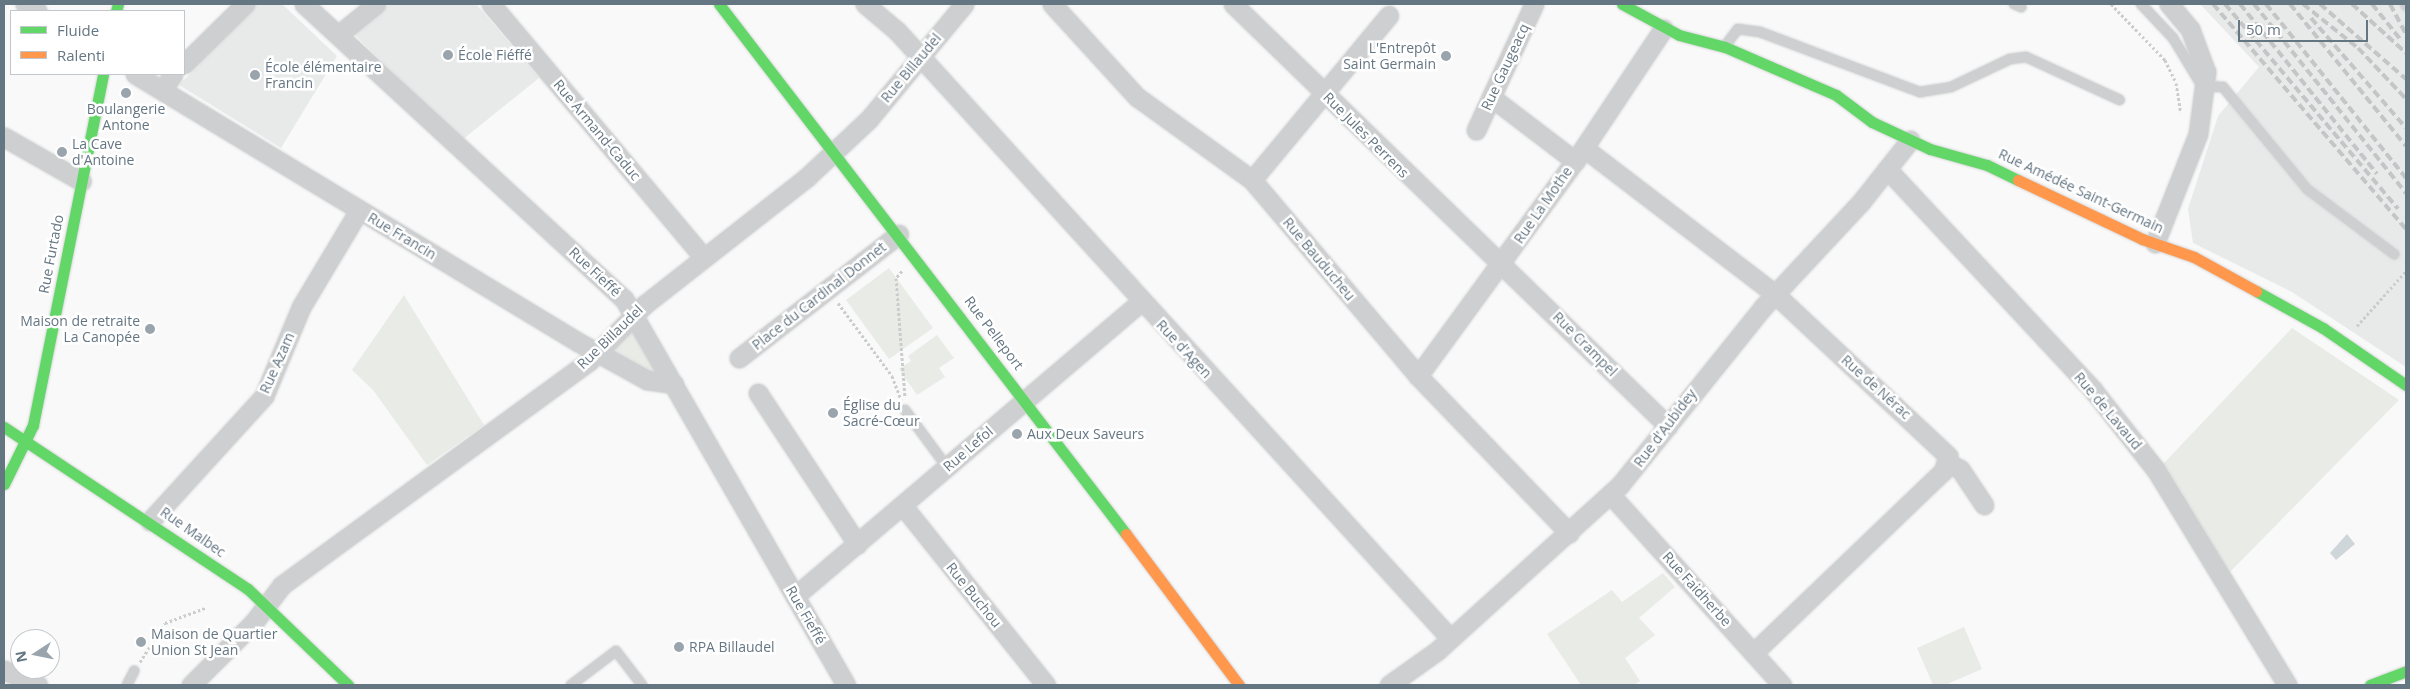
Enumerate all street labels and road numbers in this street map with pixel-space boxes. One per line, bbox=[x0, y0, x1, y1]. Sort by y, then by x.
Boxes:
street label: Rue Gaugeacq bbox=[1478, 21, 1532, 113]
street label: Rue Billaudel bbox=[877, 30, 945, 106]
street label: Rue Armand-Caduc bbox=[550, 76, 644, 184]
street label: Rue Jules Perrens bbox=[1320, 89, 1412, 181]
street label: Rue Amédée Saint-Germain bbox=[1996, 145, 2166, 237]
street label: Rue La Mothe bbox=[1510, 163, 1576, 247]
street label: Rue Francin bbox=[365, 209, 439, 263]
street label: Rue Furtado bbox=[35, 213, 67, 295]
street label: Rue Bauducheu bbox=[1279, 214, 1359, 304]
street label: Place du Cardinal Donnet bbox=[749, 239, 889, 353]
street label: Rue Fieffé bbox=[566, 244, 624, 300]
street label: Rue Pelleport bbox=[961, 293, 1027, 373]
street label: Rue Billaudel bbox=[574, 302, 646, 372]
street label: Rue Crampel bbox=[1549, 308, 1621, 380]
street label: Rue d'Agen bbox=[1153, 316, 1215, 382]
street label: Rue Azam bbox=[256, 330, 298, 396]
street label: Rue de Nérac bbox=[1838, 352, 1914, 422]
street label: Rue de Lavaud bbox=[2071, 369, 2145, 453]
street label: Rue d'Aubidey bbox=[1630, 386, 1700, 470]
street label: Rue Lefol bbox=[940, 423, 996, 475]
street label: Rue Malbec bbox=[157, 503, 229, 561]
street label: Rue Faidherbe bbox=[1659, 548, 1735, 630]
street label: Rue Buchou bbox=[943, 559, 1005, 631]
street label: Rue Fieffé bbox=[783, 583, 829, 647]

